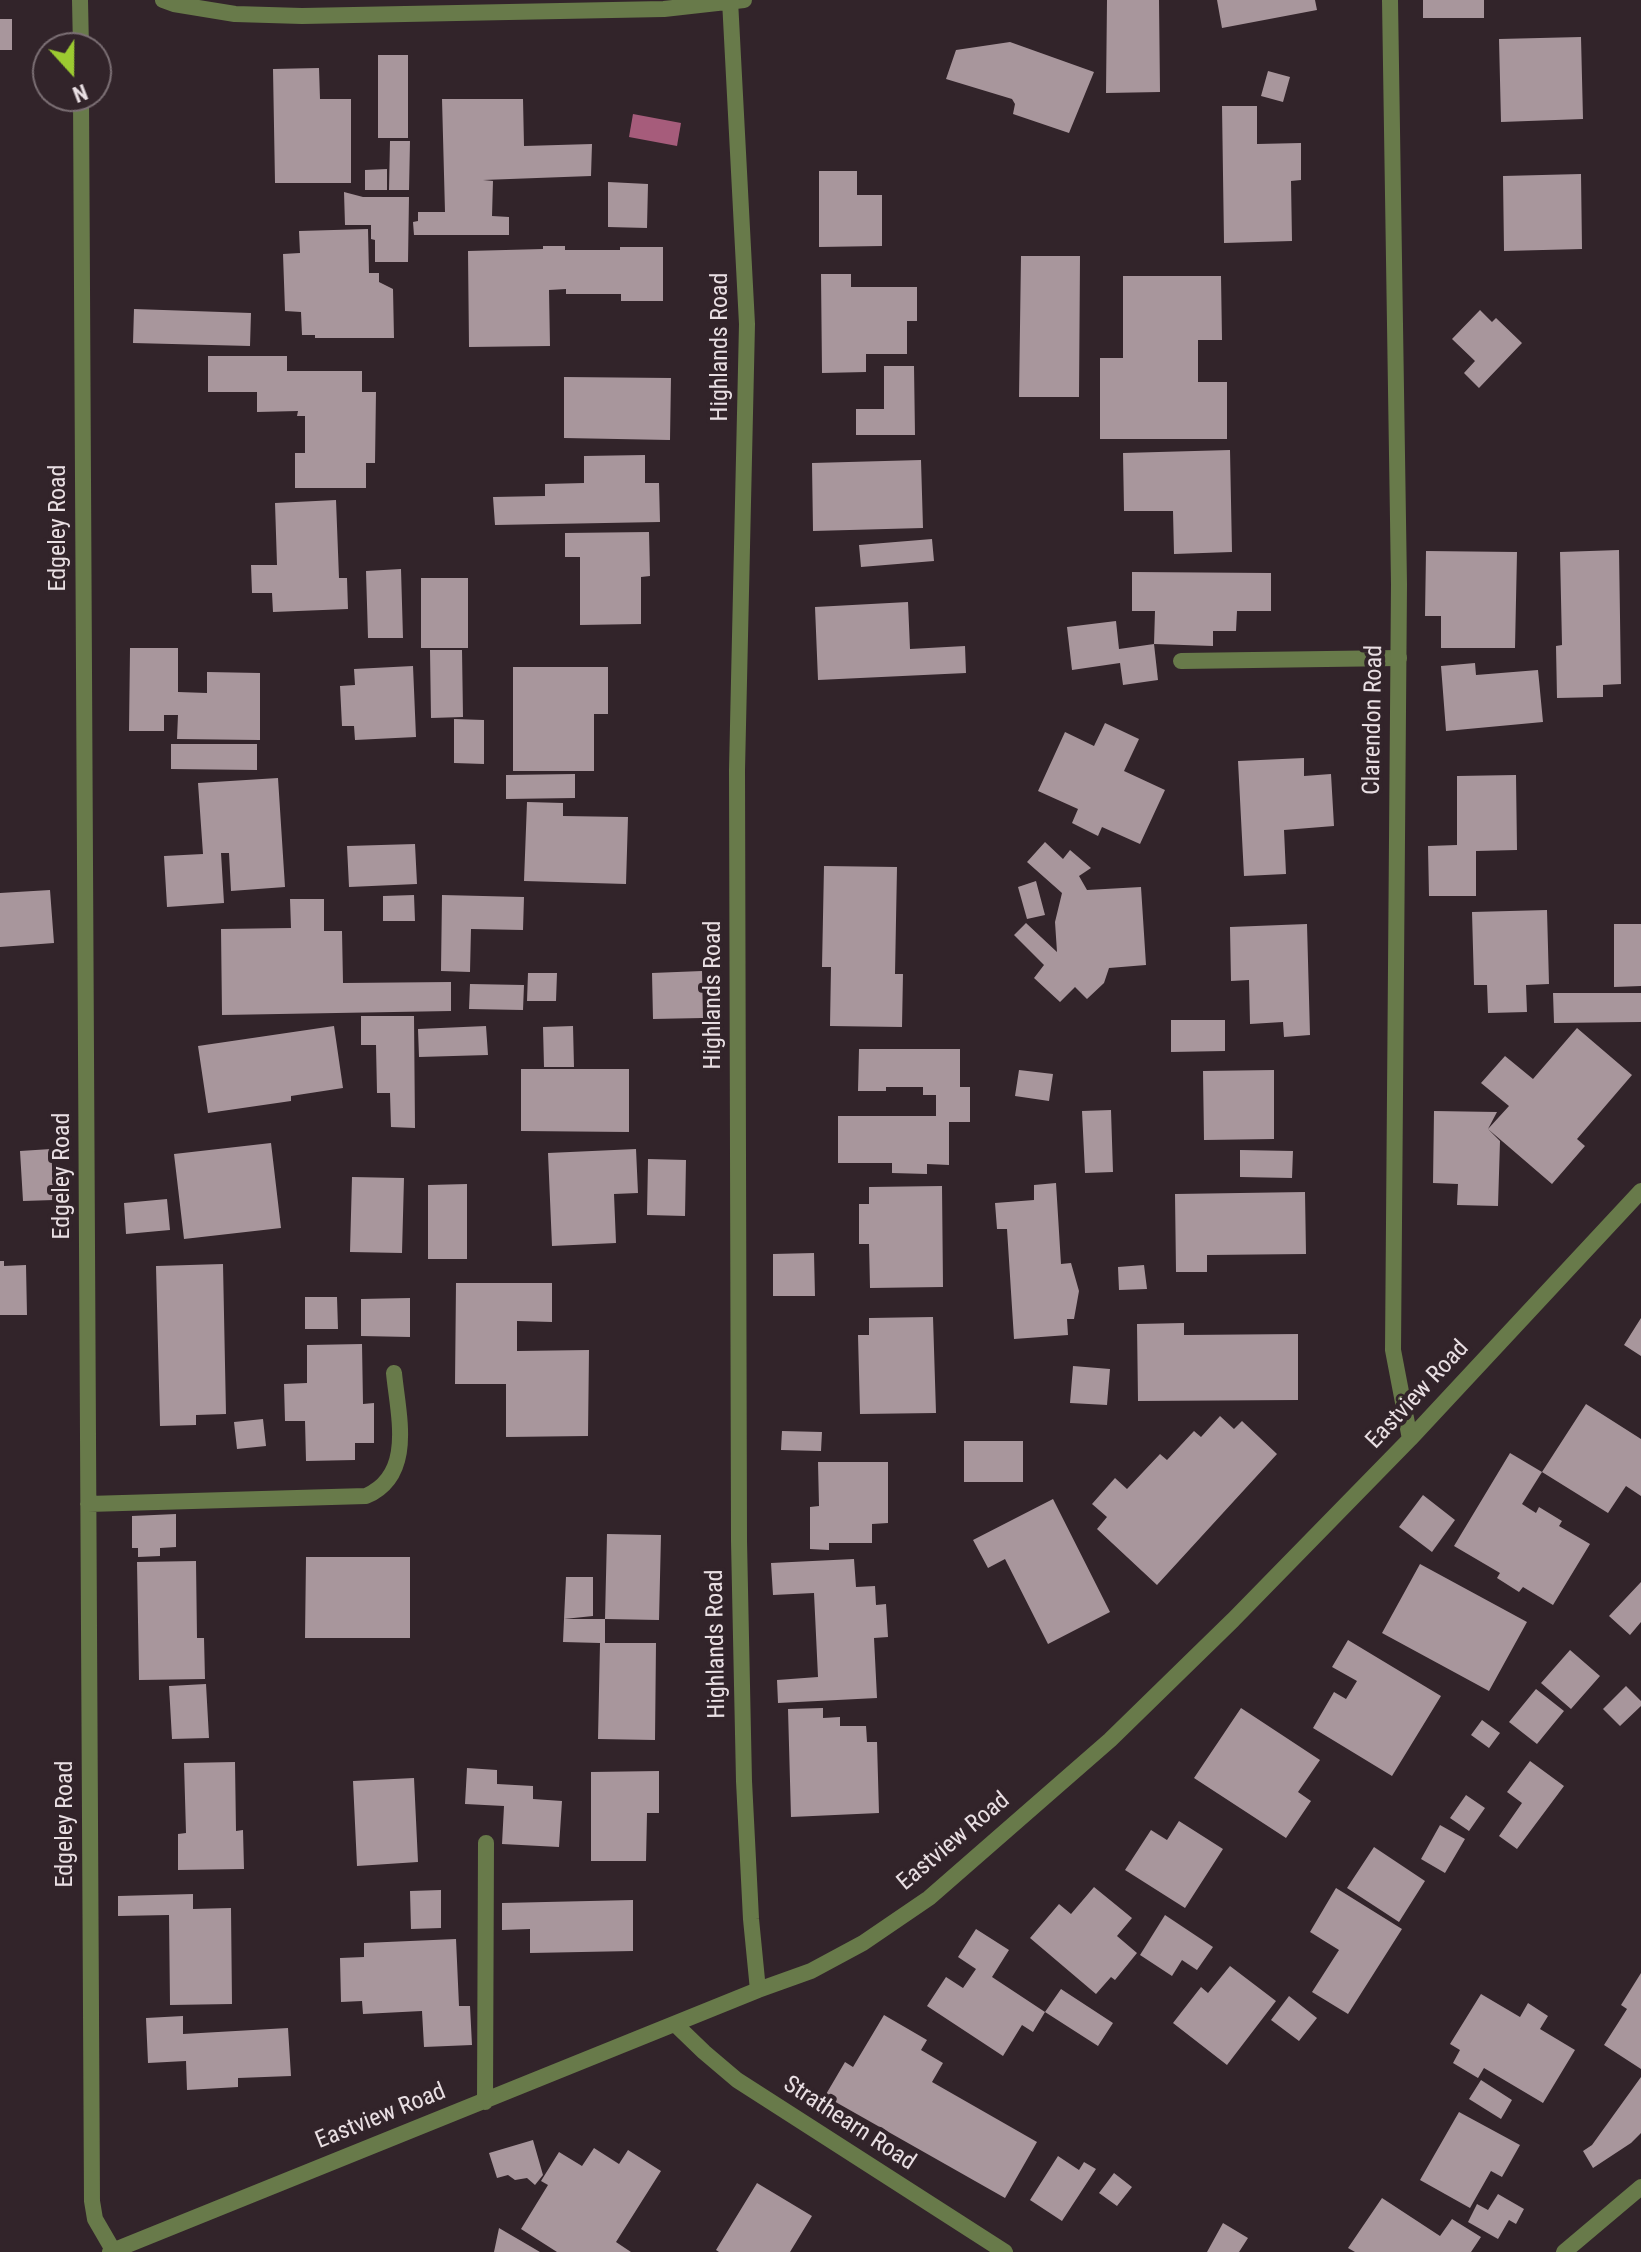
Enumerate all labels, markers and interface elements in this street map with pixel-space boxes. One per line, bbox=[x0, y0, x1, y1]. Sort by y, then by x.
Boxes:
north arrow bbox=[32, 32, 112, 112]
text: N bbox=[69, 79, 91, 107]
street label: Highlands Road bbox=[707, 273, 735, 421]
street label: Edgeley Road bbox=[45, 465, 73, 591]
street label: Clarendon Road bbox=[1358, 645, 1390, 795]
street label: Highlands Road bbox=[700, 921, 728, 1069]
street label: Edgeley Road bbox=[49, 1113, 77, 1239]
street label: Eastview Road bbox=[1360, 1335, 1476, 1455]
street label: Highlands Road bbox=[701, 1569, 733, 1719]
street label: Edgeley Road bbox=[52, 1761, 80, 1887]
street label: Eastview Road bbox=[892, 1787, 1016, 1897]
street label: Strathearn Road bbox=[777, 2071, 921, 2177]
street label: Eastview Road bbox=[312, 2078, 450, 2156]

